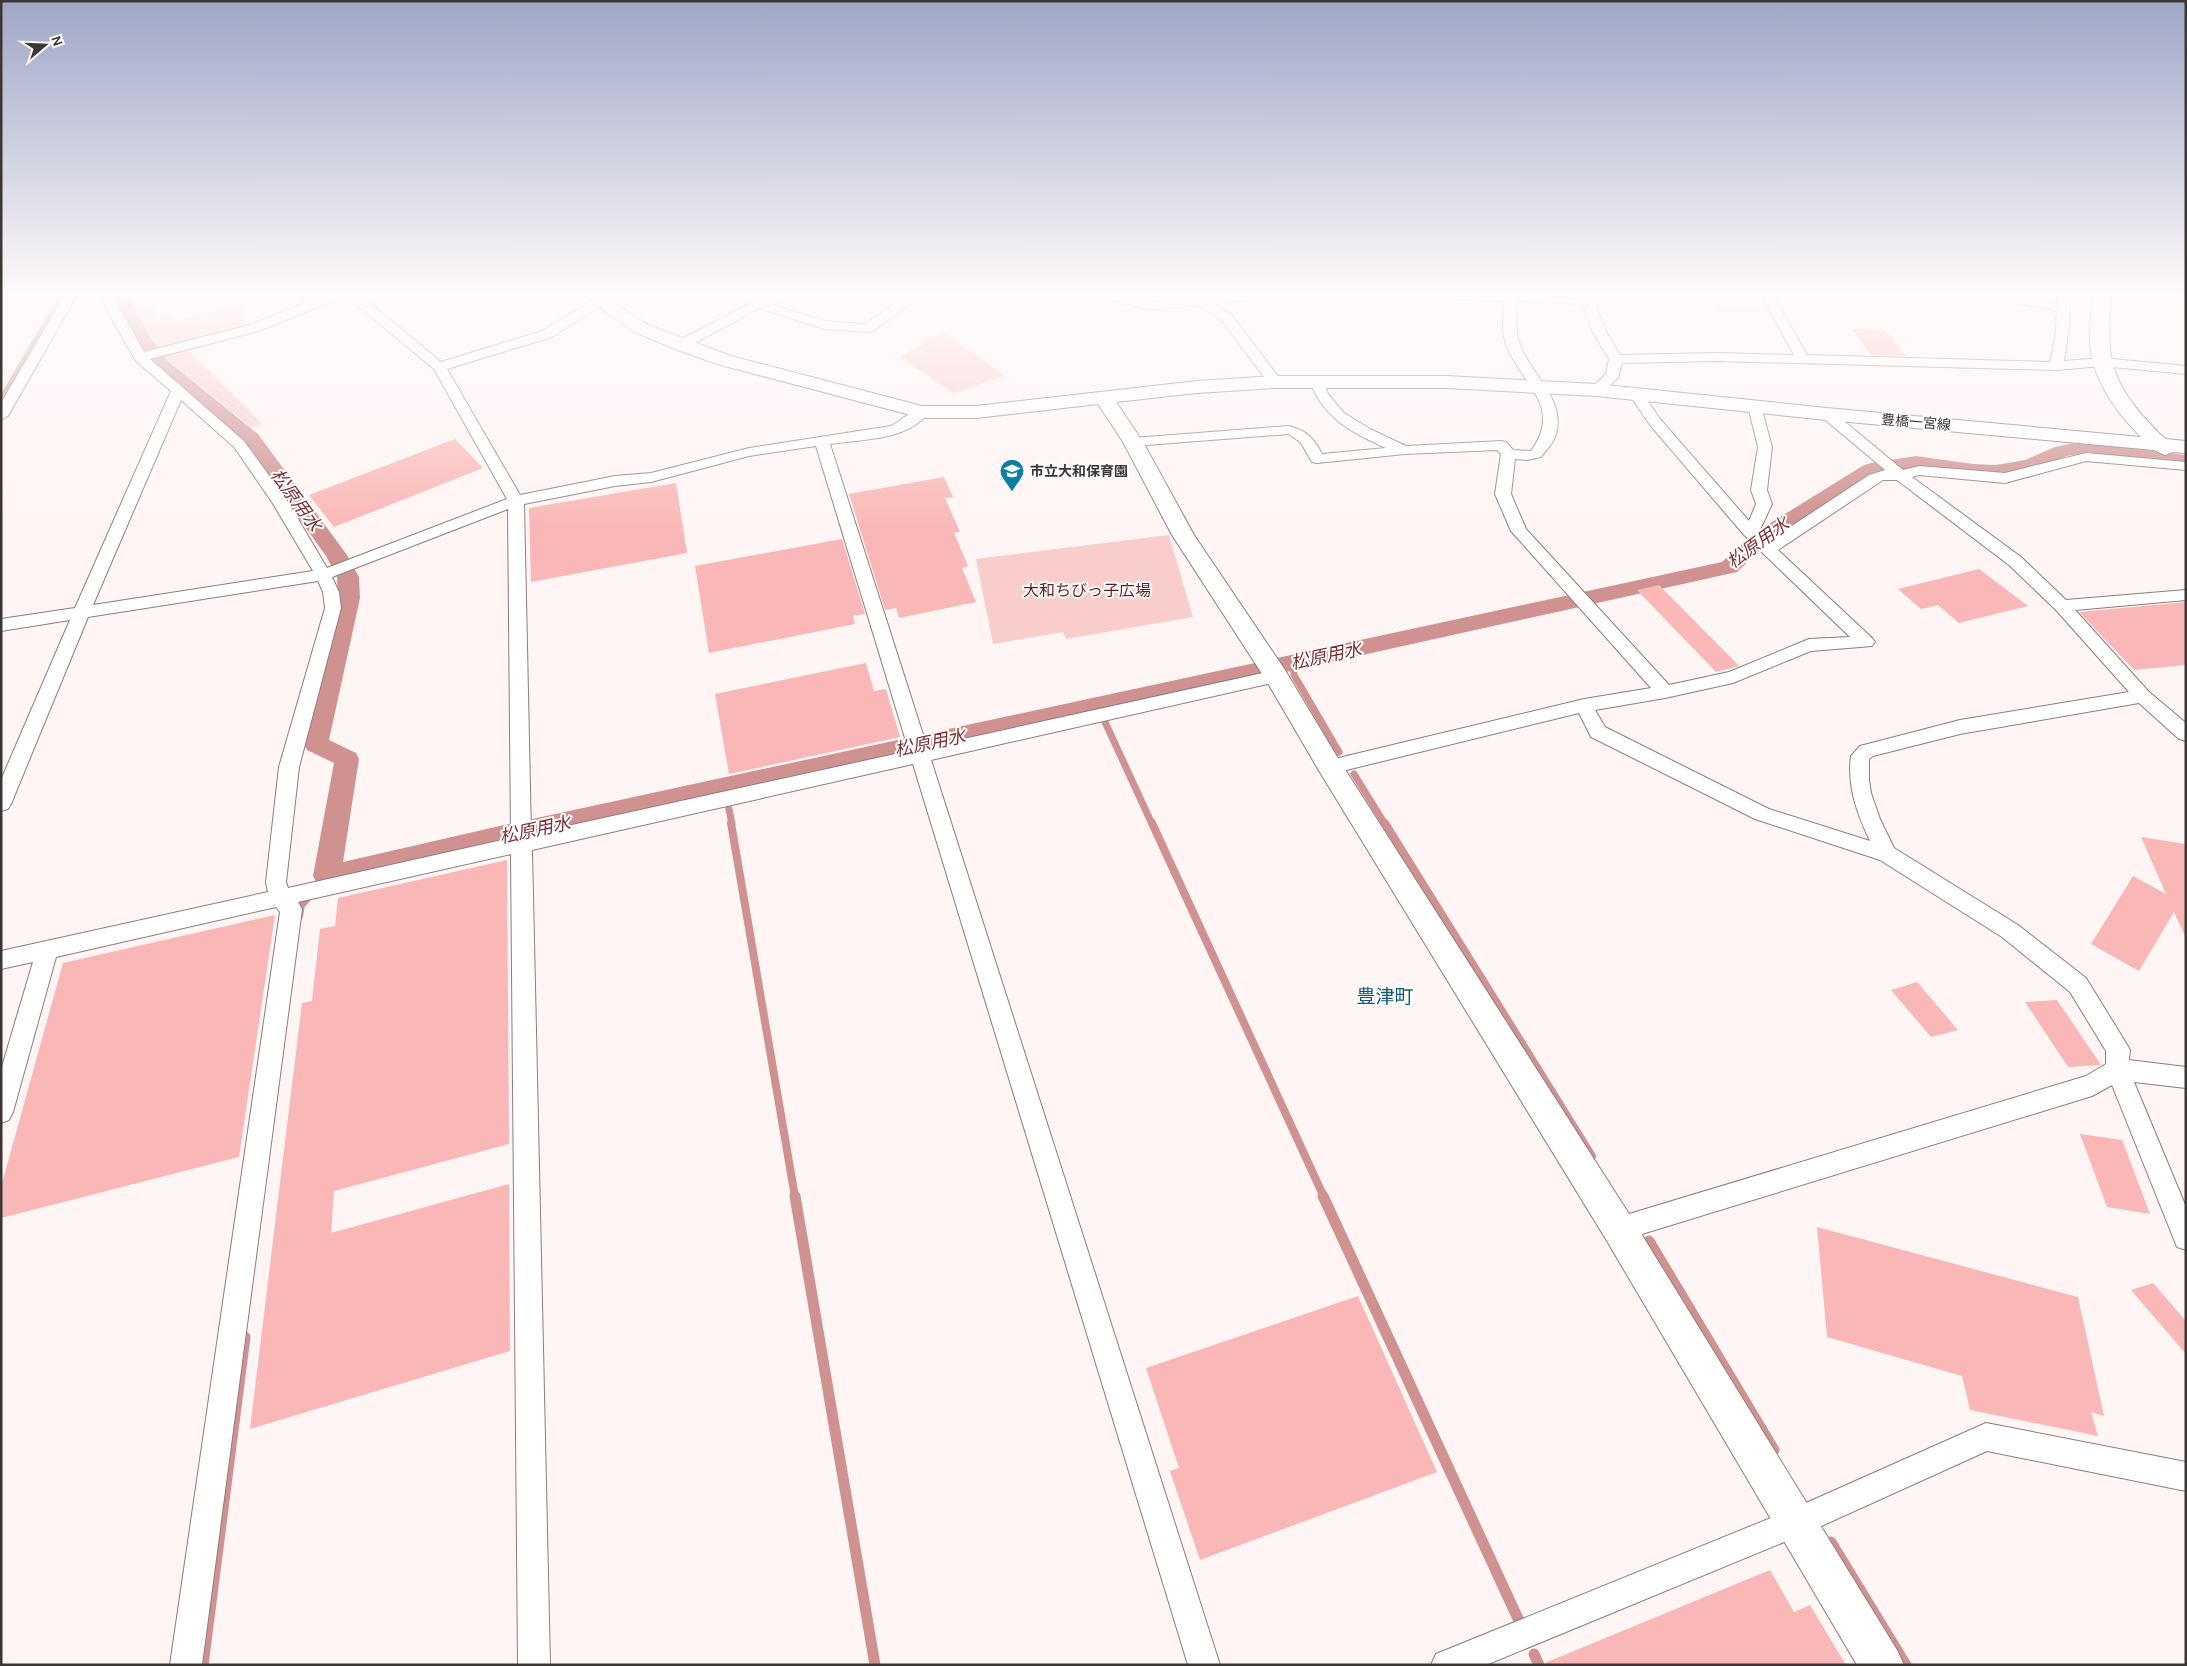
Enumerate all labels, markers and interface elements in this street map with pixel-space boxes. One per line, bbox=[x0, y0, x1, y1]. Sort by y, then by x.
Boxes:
north arrow bbox=[20, 20, 70, 70]
text: N bbox=[47, 33, 66, 48]
street label: 豊橋一宮線 bbox=[1880, 411, 1952, 434]
school or university icon: 市立大和保育園 bbox=[999, 458, 1025, 492]
place label: 市立大和保育園 bbox=[1030, 463, 1128, 480]
water label: 松原用水 bbox=[266, 464, 327, 537]
water label: 松原用水 bbox=[1722, 512, 1795, 573]
park label: 大和ちびっ子広場 bbox=[1023, 581, 1151, 600]
water label: 松原用水 bbox=[1288, 637, 1365, 674]
water label: 松原用水 bbox=[892, 724, 969, 761]
water label: 松原用水 bbox=[497, 811, 574, 848]
district label: 豊津町 bbox=[1356, 986, 1414, 1008]

